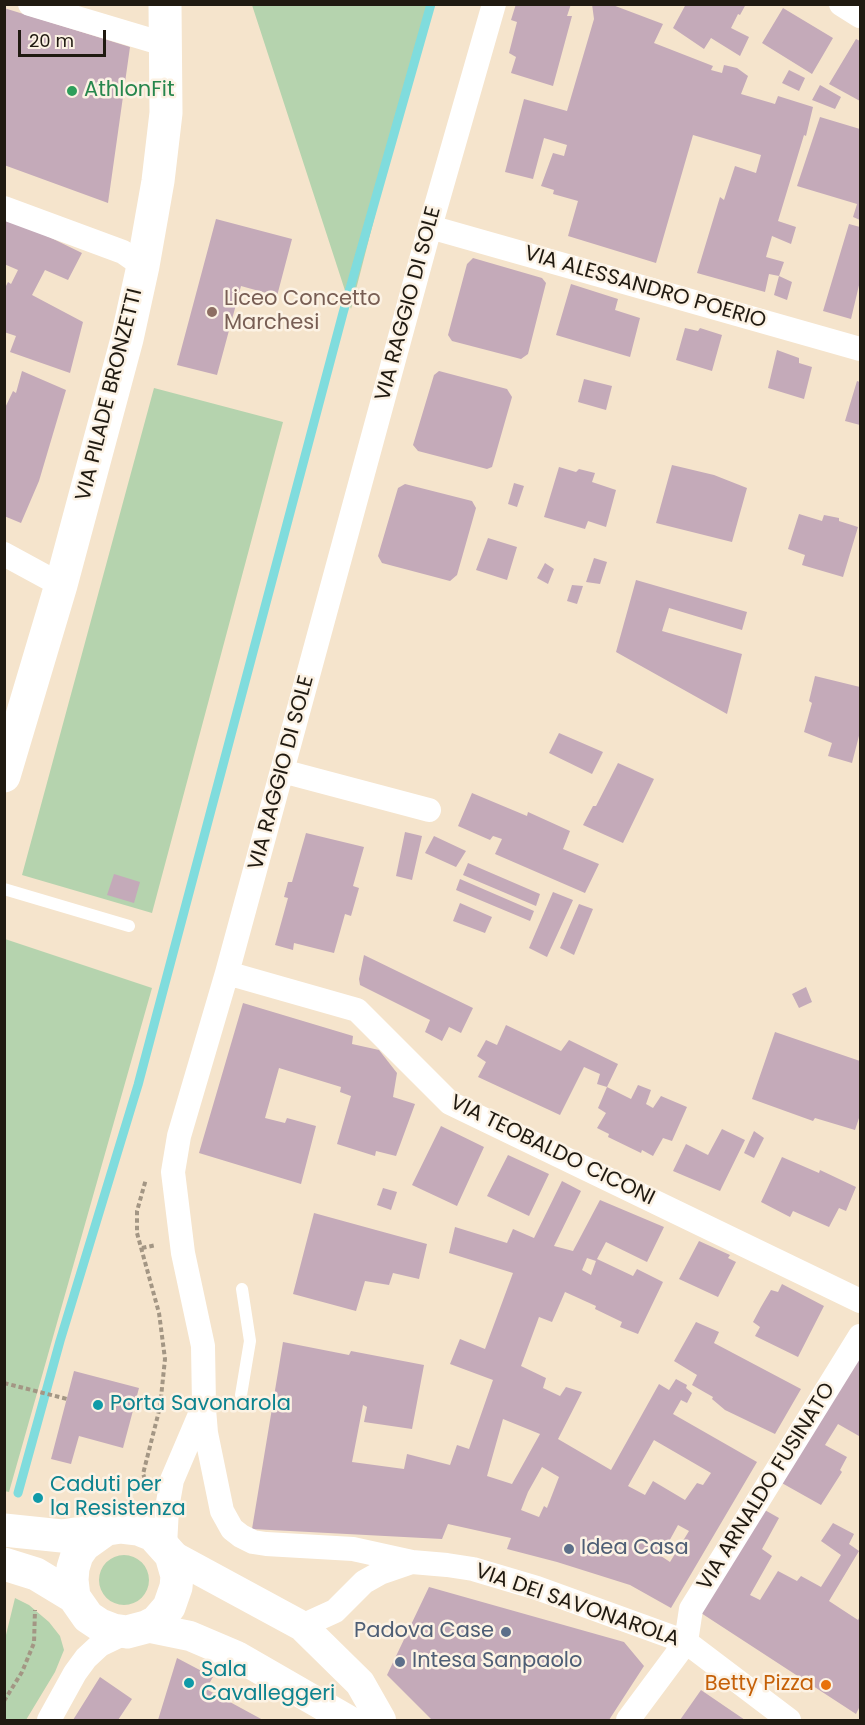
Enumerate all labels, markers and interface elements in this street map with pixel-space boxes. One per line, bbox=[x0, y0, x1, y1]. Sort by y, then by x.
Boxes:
scale bar bbox=[21, 18, 110, 56]
text: 20 m bbox=[29, 28, 74, 53]
place label: AthlonFit bbox=[84, 78, 175, 104]
marker: AthlonFit bbox=[65, 84, 79, 98]
street label: VIA RAGGIO DI SOLE bbox=[371, 204, 447, 404]
street label: VIA ALESSANDRO POERIO bbox=[521, 241, 769, 335]
street label: VIA PILADE BRONZETTI bbox=[71, 286, 149, 504]
place label: Liceo Concetto Marchesi bbox=[224, 287, 381, 337]
marker: Liceo Concetto Marchesi bbox=[205, 305, 219, 319]
street label: VIA RAGGIO DI SOLE bbox=[244, 673, 320, 873]
street label: VIA TEOBALDO CICONI bbox=[445, 1090, 659, 1212]
street label: VIA ARNALDO FUSINATO bbox=[693, 1379, 841, 1595]
place label: Porta Savonarola bbox=[110, 1392, 291, 1418]
marker: Porta Savonarola bbox=[91, 1398, 105, 1412]
place label: Caduti per la Resistenza bbox=[50, 1473, 186, 1523]
marker: Caduti per la Resistenza bbox=[31, 1491, 45, 1505]
place label: Idea Casa bbox=[581, 1536, 689, 1562]
marker: Idea Casa bbox=[562, 1542, 576, 1556]
street label: VIA DEI SAVONAROLA bbox=[472, 1559, 682, 1653]
place label: Padova Case bbox=[354, 1619, 494, 1645]
marker: Padova Case bbox=[499, 1625, 513, 1639]
place label: Intesa Sanpaolo bbox=[412, 1649, 582, 1675]
marker: Intesa Sanpaolo bbox=[393, 1655, 407, 1669]
place label: Sala Cavalleggeri bbox=[201, 1658, 335, 1708]
place label: Betty Pizza bbox=[705, 1672, 814, 1698]
marker: Sala Cavalleggeri bbox=[182, 1676, 196, 1690]
marker: Betty Pizza bbox=[819, 1678, 833, 1692]

